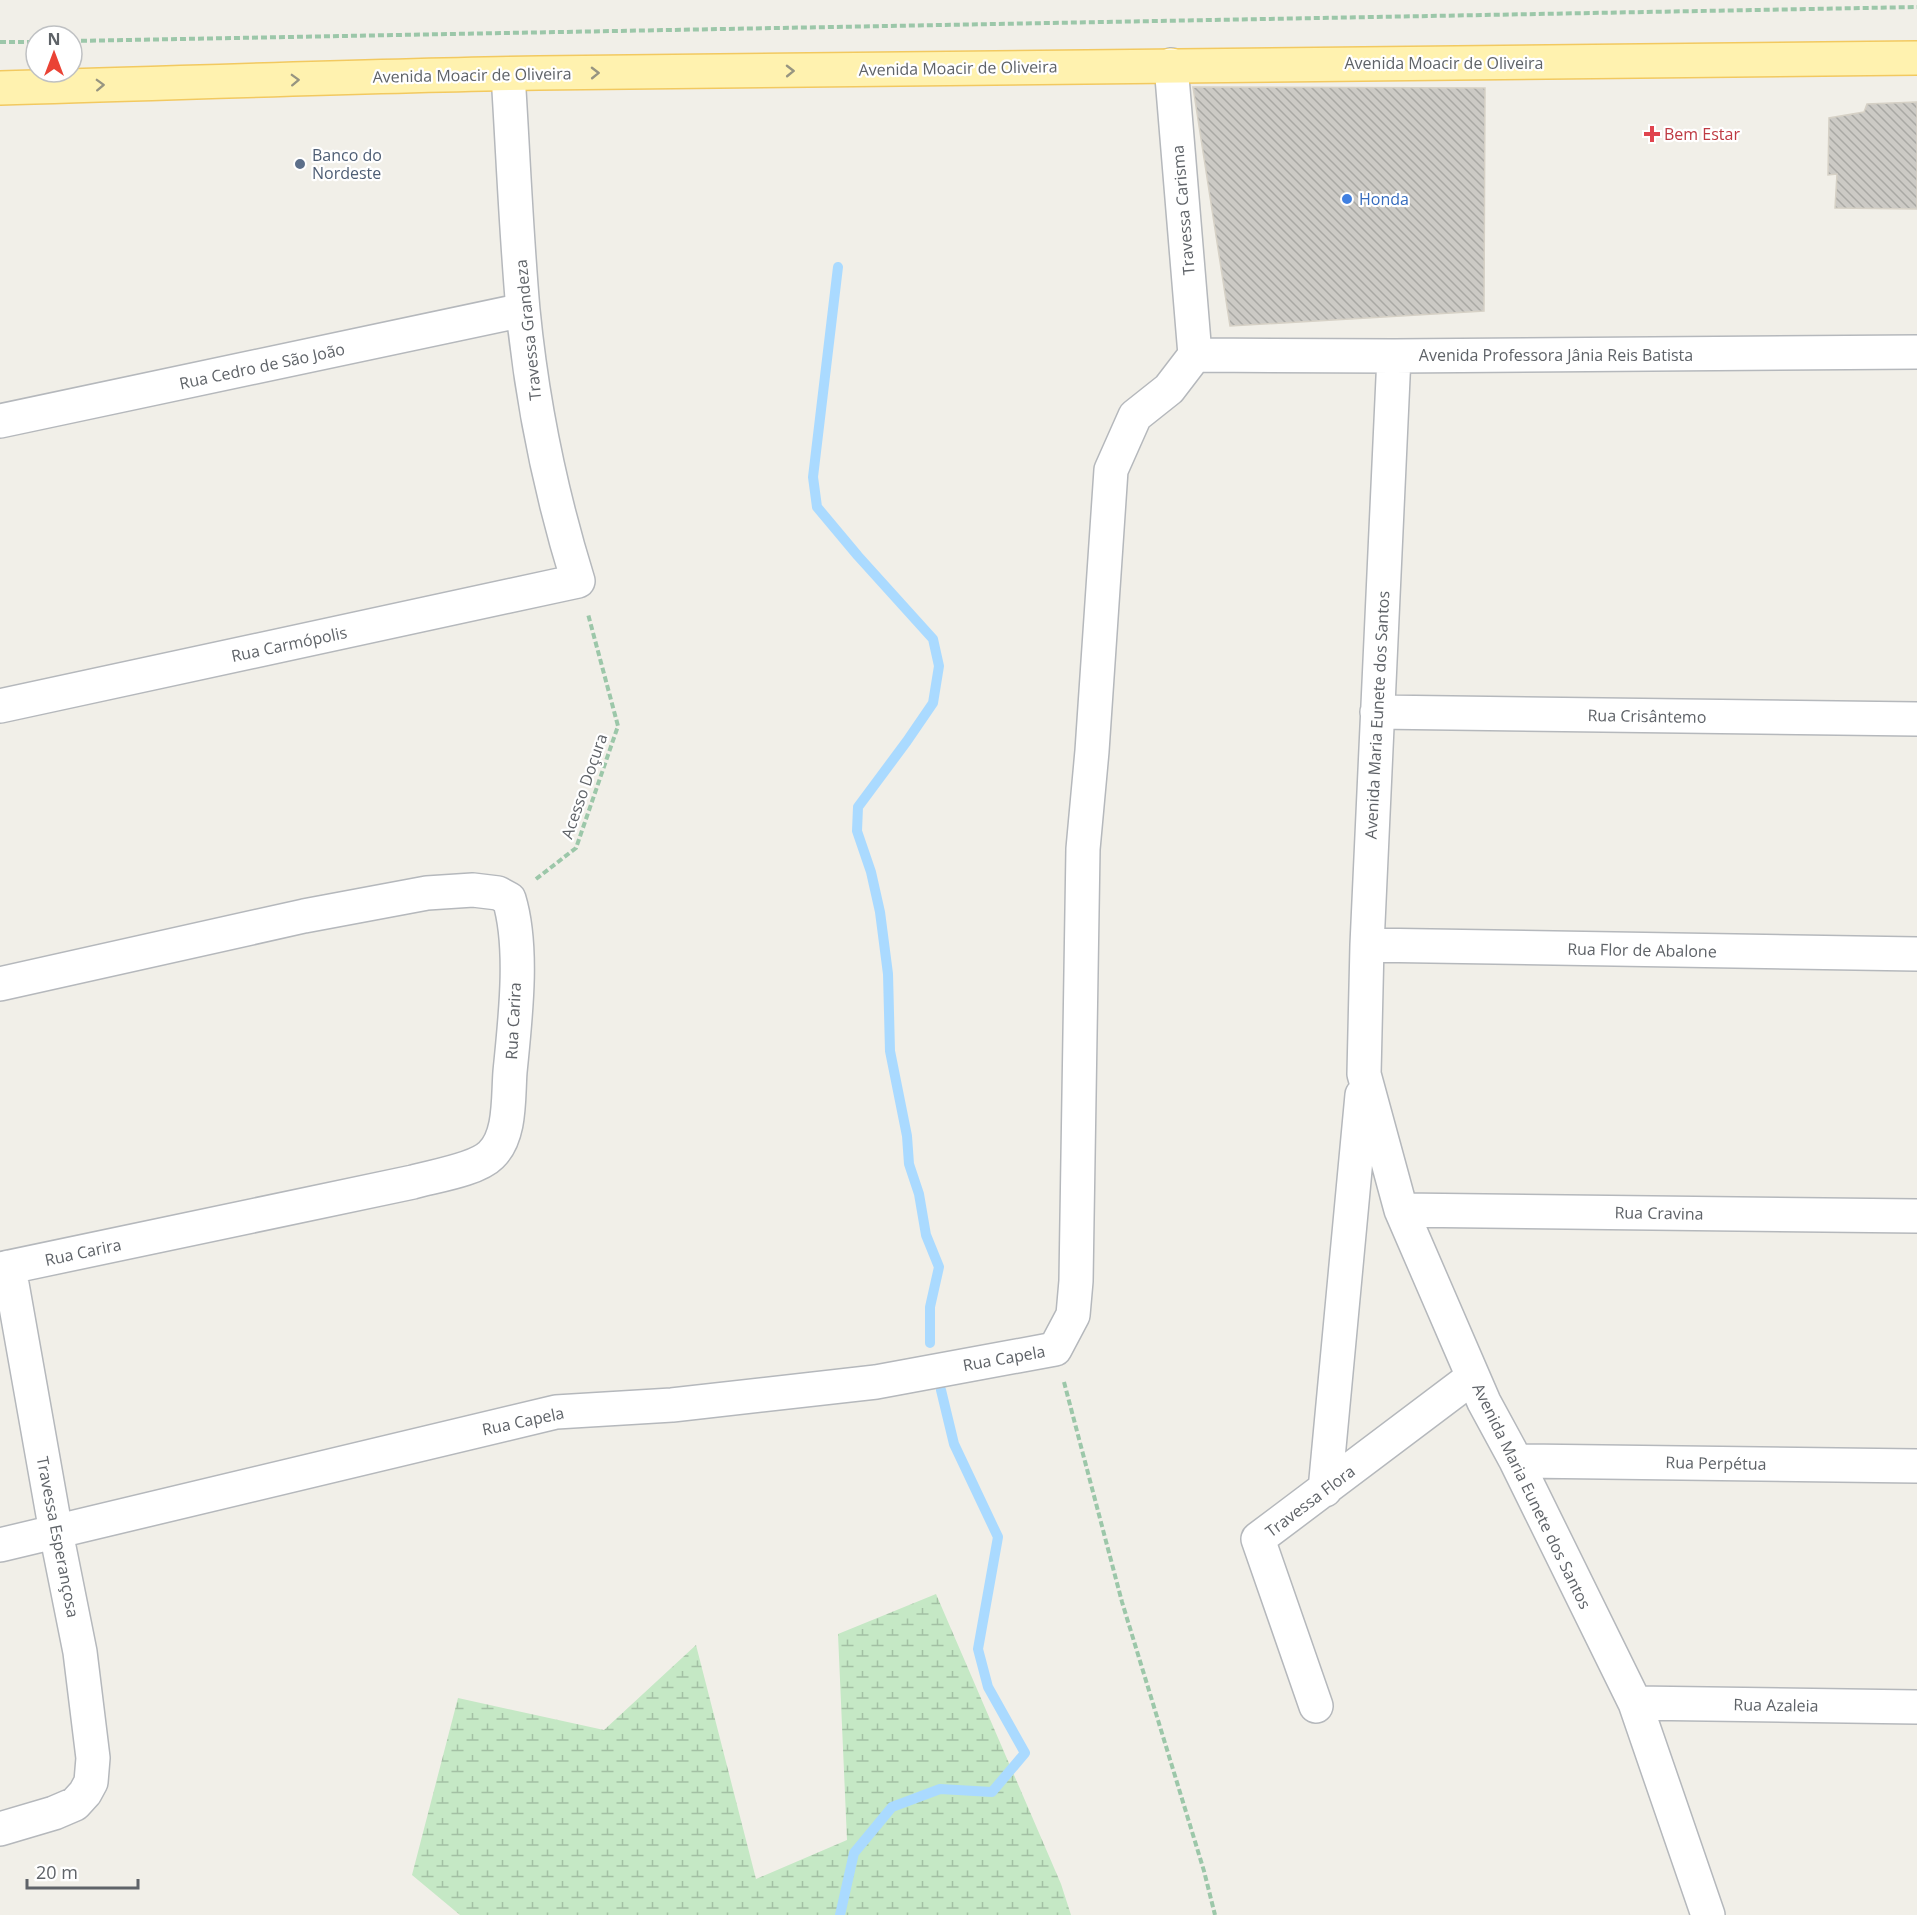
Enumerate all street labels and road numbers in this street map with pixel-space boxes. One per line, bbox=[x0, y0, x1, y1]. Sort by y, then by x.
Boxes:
street label: Avenida Moacir de Oliveira bbox=[1345, 52, 1543, 74]
street label: Avenida Moacir de Oliveira bbox=[858, 55, 1058, 81]
street label: Avenida Moacir de Oliveira bbox=[372, 62, 572, 88]
street label: Travessa Carisma bbox=[1166, 144, 1200, 276]
street label: Travessa Grandeza bbox=[510, 258, 546, 402]
street label: Rua Cedro de São João bbox=[177, 338, 347, 394]
street label: Avenida Professora Jânia Reis Batista bbox=[1419, 344, 1693, 366]
street label: Avenida Maria Eunete dos Santos bbox=[1360, 590, 1394, 840]
street label: Rua Carmópolis bbox=[229, 621, 349, 667]
street label: Rua Crisântemo bbox=[1587, 704, 1707, 728]
street label: Acesso Doçura bbox=[556, 730, 612, 842]
street label: Rua Flor de Abalone bbox=[1567, 938, 1717, 962]
street label: Rua Carira bbox=[500, 982, 526, 1060]
street label: Rua Cravina bbox=[1614, 1201, 1704, 1225]
street label: Rua Carira bbox=[43, 1233, 123, 1271]
street label: Rua Capela bbox=[961, 1340, 1047, 1376]
street label: Avenida Maria Eunete dos Santos bbox=[1468, 1379, 1596, 1613]
street label: Rua Capela bbox=[480, 1402, 566, 1440]
street label: Rua Perpétua bbox=[1665, 1451, 1767, 1475]
street label: Travessa Esperançosa bbox=[32, 1454, 84, 1620]
street label: Travessa Flora bbox=[1261, 1460, 1359, 1542]
street label: Rua Azaleia bbox=[1733, 1693, 1819, 1717]

